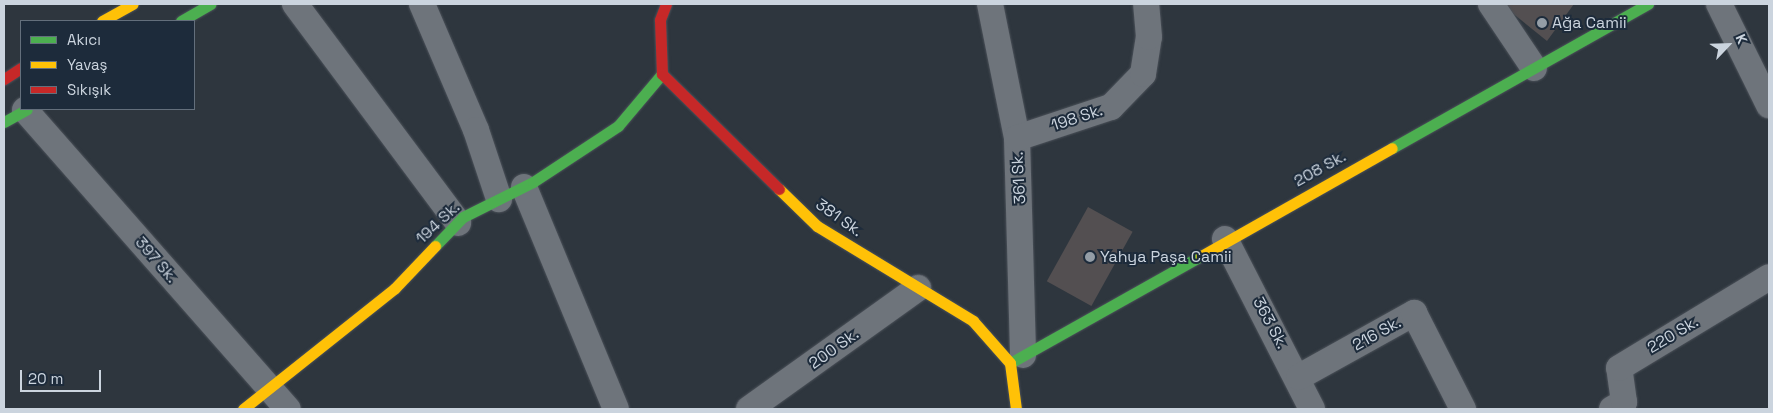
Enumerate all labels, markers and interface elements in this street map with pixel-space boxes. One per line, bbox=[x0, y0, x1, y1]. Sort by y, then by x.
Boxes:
place label: Ağa Camii bbox=[1552, 13, 1627, 33]
marker: Ağa Camii bbox=[1536, 17, 1548, 29]
legend bbox=[20, 20, 195, 110]
north arrow bbox=[1703, 20, 1753, 70]
text: Akıcı bbox=[67, 30, 101, 49]
text: K bbox=[1732, 31, 1752, 47]
text: Yavaş bbox=[67, 55, 107, 74]
text: Sıkışık bbox=[67, 80, 111, 99]
street label: 198 Sk. bbox=[1049, 101, 1105, 135]
street label: 208 Sk. bbox=[1291, 147, 1349, 191]
street label: 361 Sk. bbox=[1008, 151, 1030, 205]
street label: 381 Sk. bbox=[812, 195, 866, 241]
street label: 194 Sk. bbox=[412, 198, 464, 248]
street label: 397 Sk. bbox=[131, 233, 181, 287]
place label: Yahya Paşa Camii bbox=[1100, 247, 1232, 267]
marker: Yahya Paşa Camii bbox=[1084, 251, 1096, 263]
street label: 363 Sk. bbox=[1248, 294, 1292, 352]
street label: 220 Sk. bbox=[1644, 312, 1702, 358]
street label: 216 Sk. bbox=[1349, 313, 1405, 355]
street label: 200 Sk. bbox=[805, 325, 863, 373]
scale bar bbox=[22, 360, 104, 392]
text: 20 m bbox=[28, 369, 63, 388]

